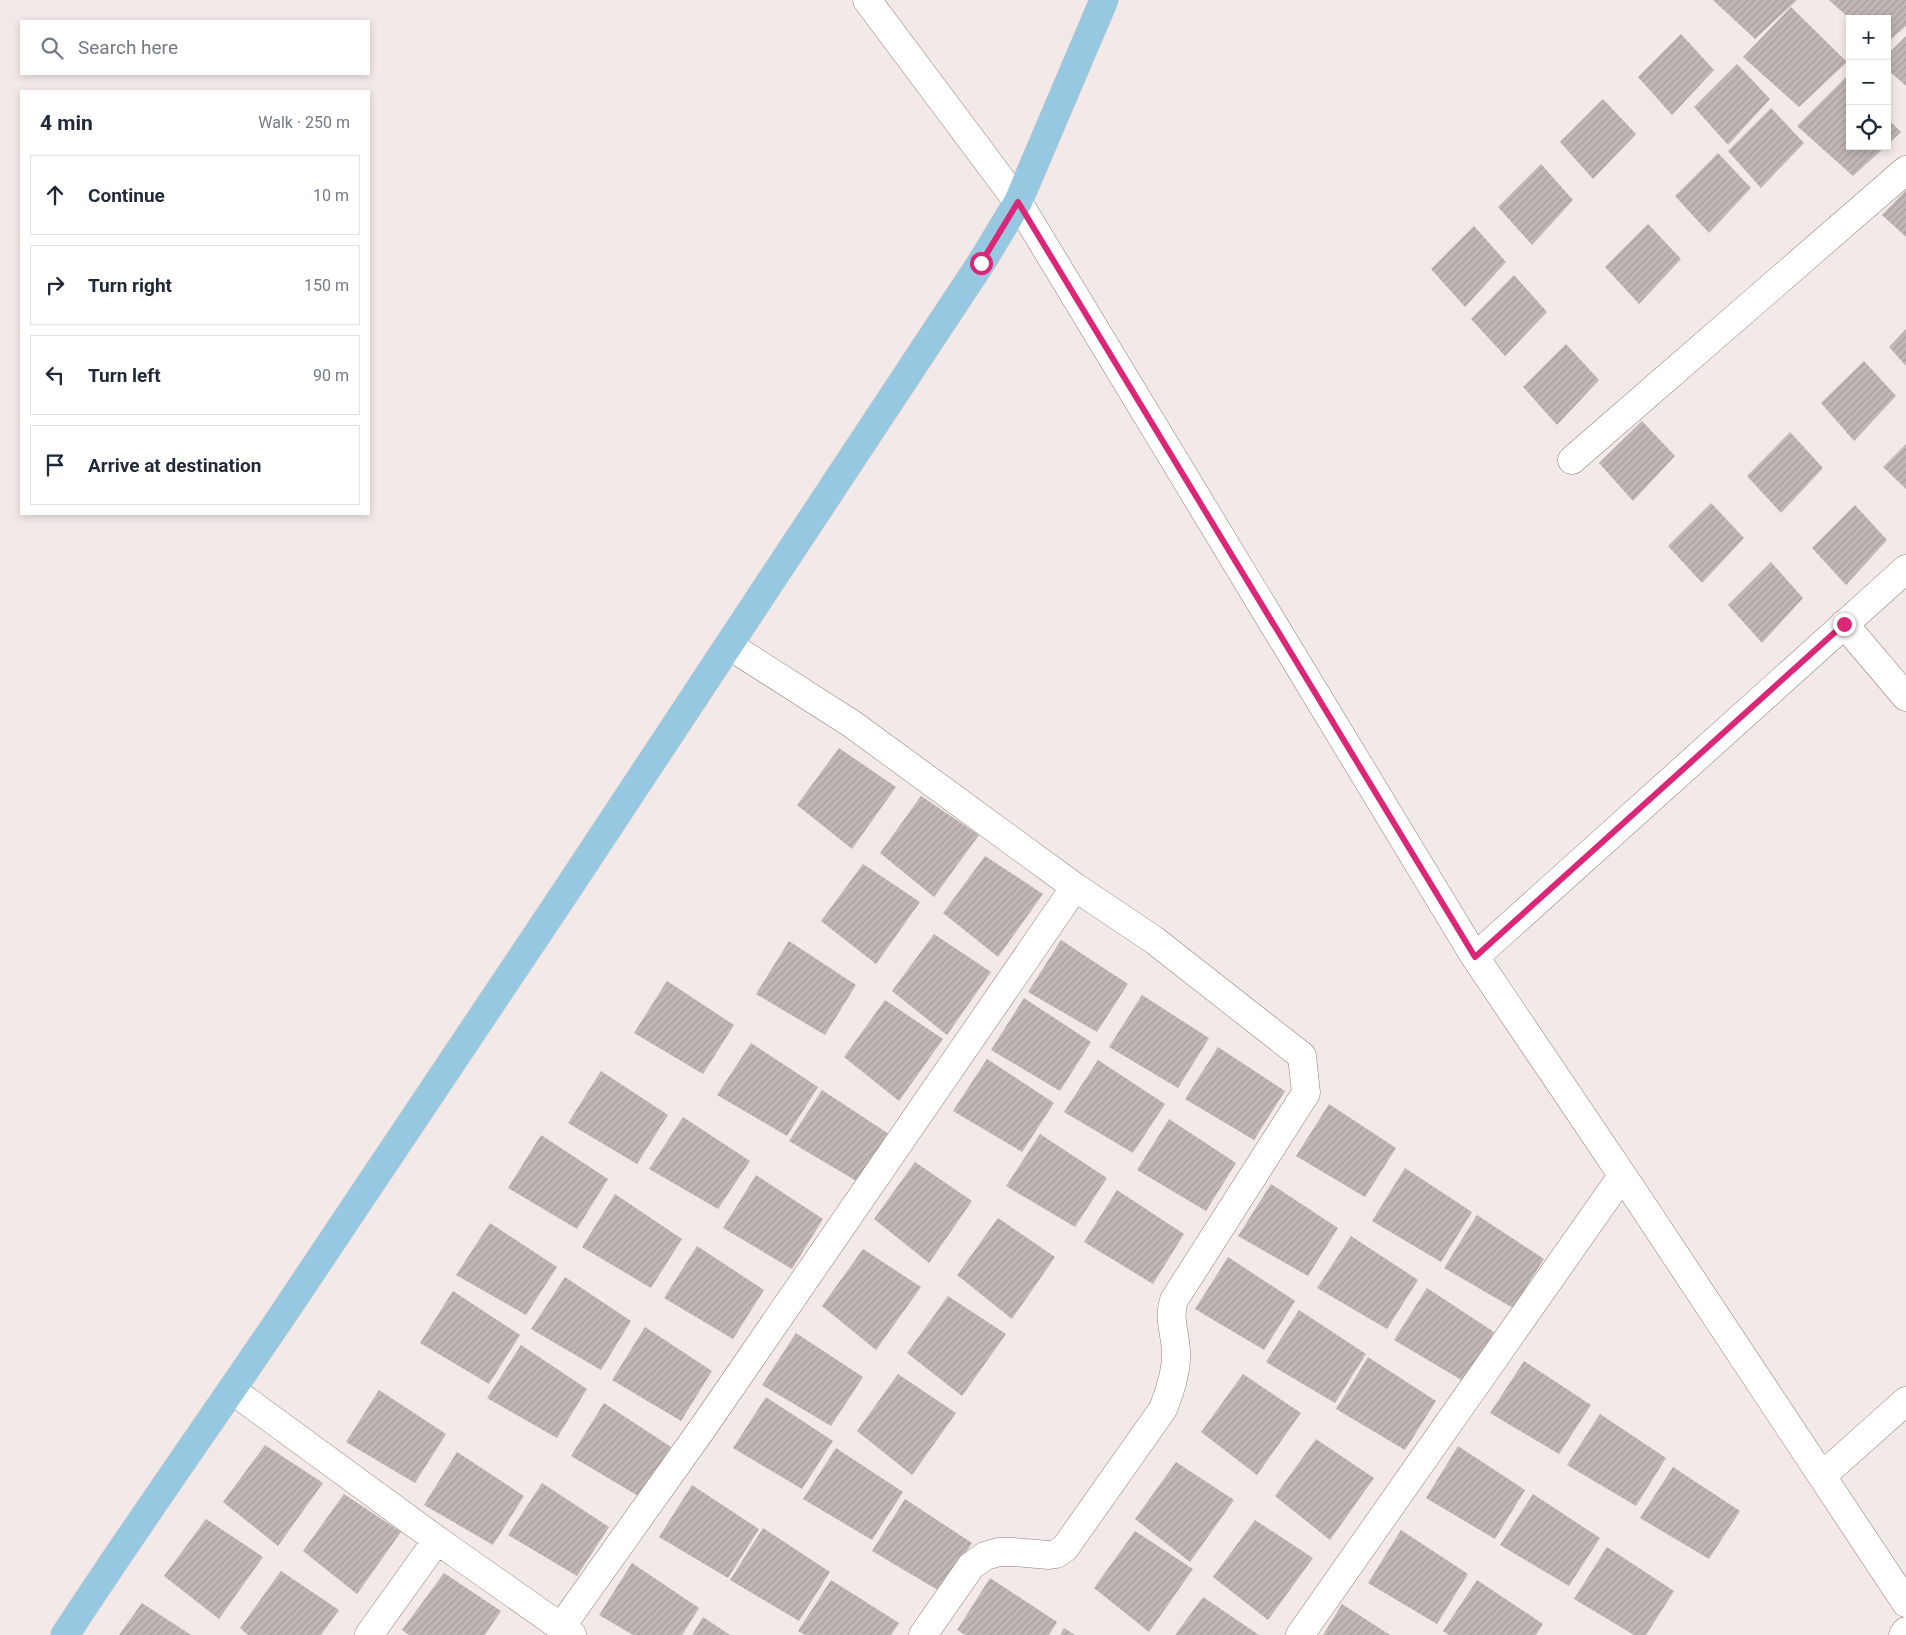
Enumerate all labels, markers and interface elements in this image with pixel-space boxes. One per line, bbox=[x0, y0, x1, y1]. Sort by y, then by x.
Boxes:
map controls bbox=[1846, 15, 1891, 150]
button: + bbox=[1846, 15, 1891, 60]
search box bbox=[20, 20, 370, 75]
icon: search bbox=[38, 34, 66, 62]
text: Search here bbox=[78, 36, 178, 59]
button: − bbox=[1846, 60, 1891, 105]
button: locate bbox=[1846, 105, 1891, 150]
text: 4 min bbox=[40, 111, 93, 135]
text: Walk · 250 m bbox=[258, 113, 350, 132]
icon: ahead bbox=[41, 181, 69, 209]
text: Continue bbox=[88, 184, 165, 207]
text: 10 m bbox=[313, 186, 349, 205]
route start bbox=[970, 252, 993, 275]
icon: right bbox=[41, 271, 69, 299]
text: Turn right bbox=[88, 274, 172, 297]
text: 150 m bbox=[304, 276, 349, 295]
icon: left bbox=[41, 361, 69, 389]
text: Turn left bbox=[88, 364, 161, 387]
text: 90 m bbox=[313, 366, 349, 385]
icon: arrive bbox=[41, 451, 69, 479]
text: Arrive at destination bbox=[88, 454, 261, 477]
route end bbox=[1833, 613, 1856, 636]

